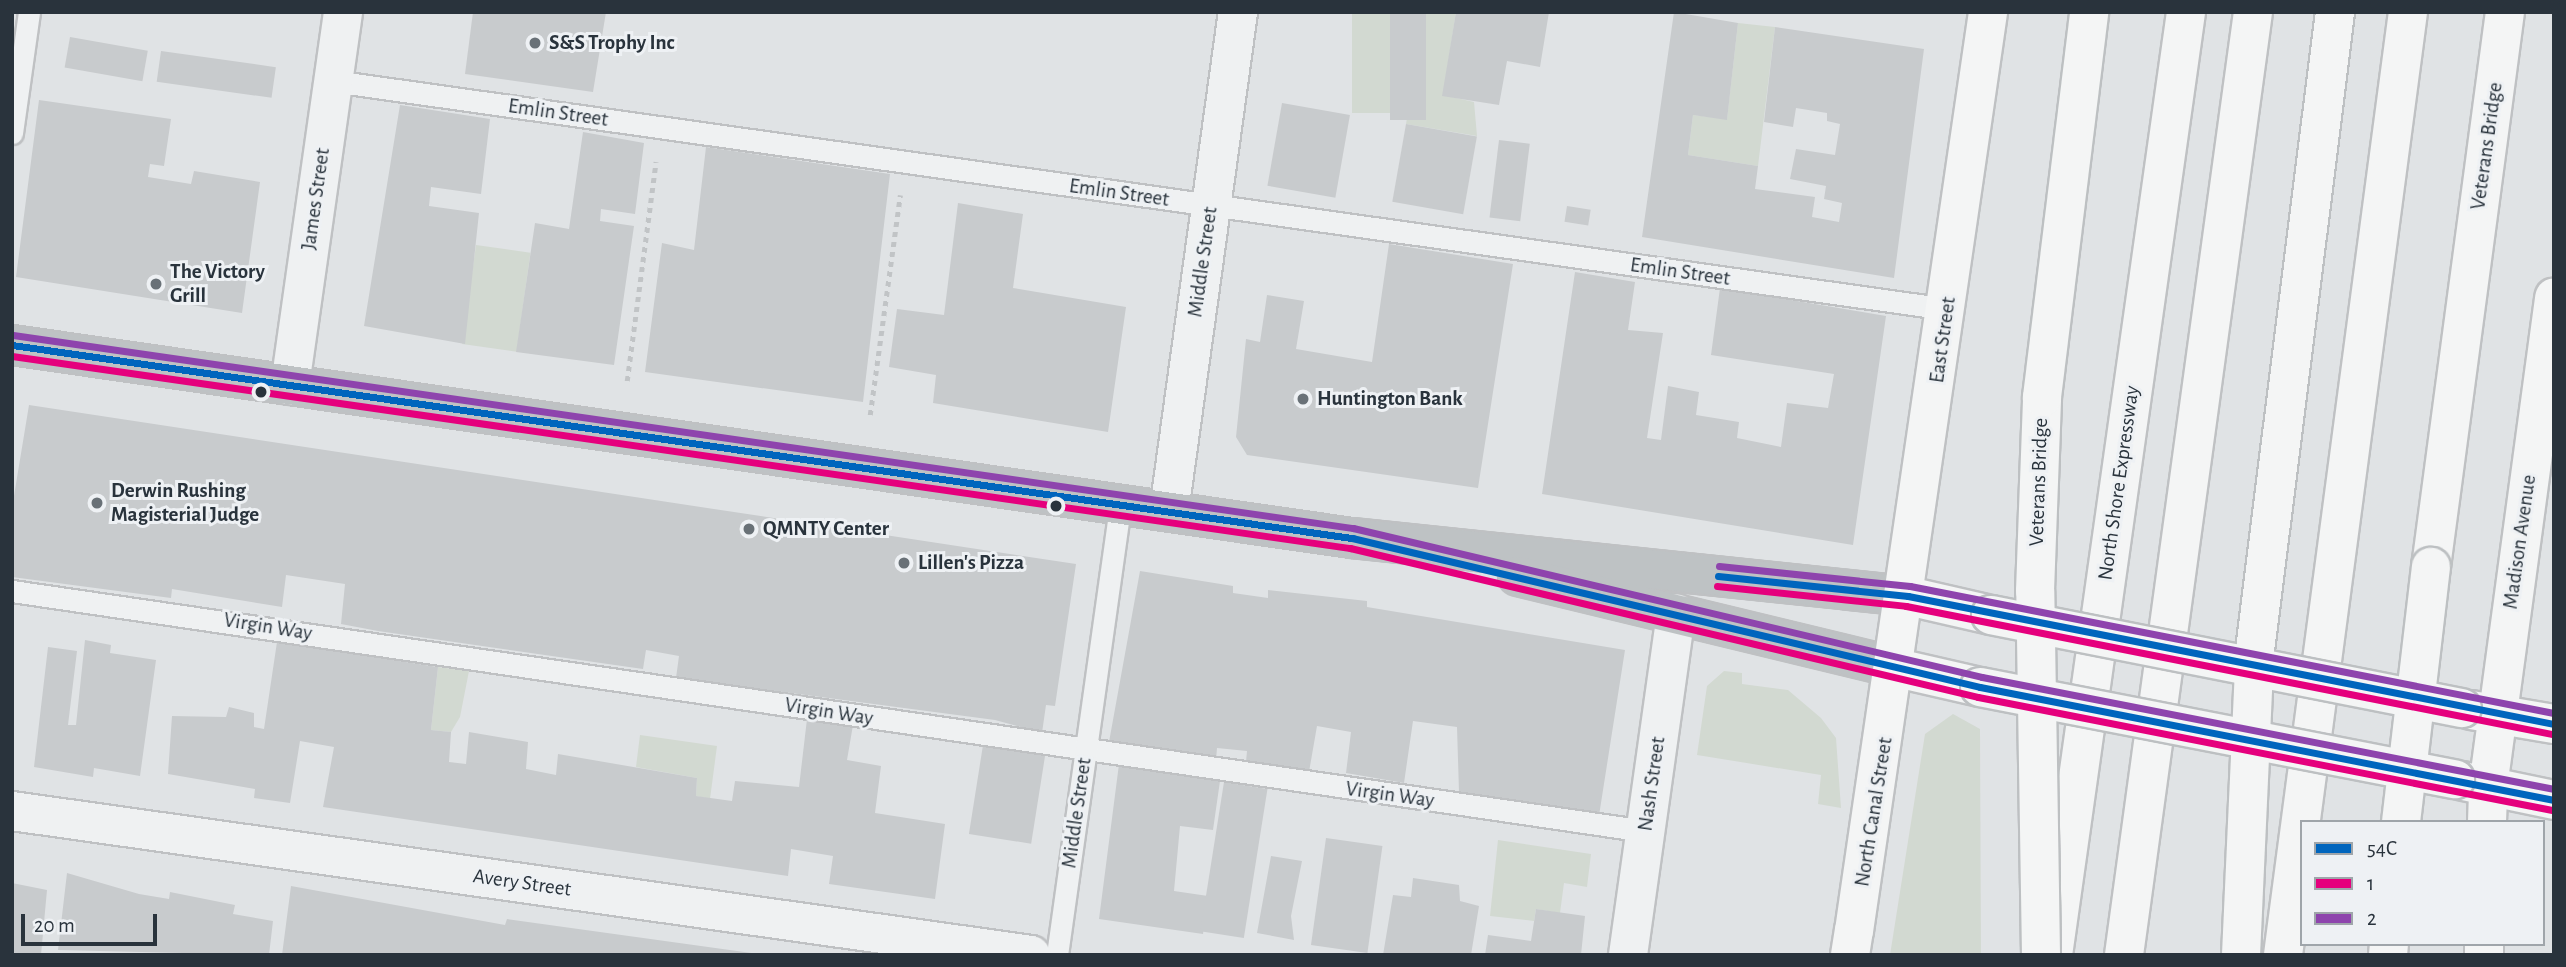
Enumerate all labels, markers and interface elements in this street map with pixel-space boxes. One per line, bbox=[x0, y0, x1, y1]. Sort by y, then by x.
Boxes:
place label: S&S Trophy Inc bbox=[549, 30, 675, 56]
marker: S&S Trophy Inc bbox=[527, 35, 543, 51]
street label: Veterans Bridge bbox=[2466, 81, 2508, 211]
street label: Emlin Street bbox=[506, 94, 610, 132]
street label: James Street bbox=[296, 146, 336, 252]
street label: Emlin Street bbox=[1067, 174, 1171, 212]
street label: Middle Street bbox=[1183, 205, 1223, 319]
street label: Emlin Street bbox=[1628, 253, 1732, 291]
place label: The Victory Grill bbox=[170, 259, 265, 309]
marker: The Victory Grill bbox=[148, 276, 164, 292]
street label: East Street bbox=[1924, 295, 1962, 385]
street label: North Shore Expressway bbox=[2093, 384, 2145, 582]
unlabelled marker bbox=[254, 385, 268, 399]
place label: Huntington Bank bbox=[1317, 386, 1463, 412]
marker: Huntington Bank bbox=[1295, 391, 1311, 407]
street label: Veterans Bridge bbox=[2024, 417, 2054, 547]
street label: Madison Avenue bbox=[2498, 473, 2542, 611]
place label: Derwin Rushing Magisterial Judge bbox=[111, 478, 259, 528]
marker: Derwin Rushing Magisterial Judge bbox=[89, 495, 105, 511]
unlabelled marker bbox=[1049, 499, 1063, 513]
place label: QMNTY Center bbox=[763, 516, 889, 542]
marker: QMNTY Center bbox=[741, 521, 757, 537]
place label: Lillen's Pizza bbox=[918, 550, 1024, 576]
marker: Lillen's Pizza bbox=[896, 555, 912, 571]
street label: Virgin Way bbox=[222, 608, 314, 646]
street label: Virgin Way bbox=[783, 693, 875, 731]
street label: Nash Street bbox=[1633, 735, 1671, 833]
street label: North Canal Street bbox=[1850, 735, 1898, 889]
street label: Middle Street bbox=[1057, 756, 1097, 870]
street label: Virgin Way bbox=[1344, 776, 1436, 814]
legend bbox=[2300, 820, 2545, 946]
text: 54C bbox=[2367, 838, 2397, 859]
street label: Avery Street bbox=[471, 864, 573, 902]
text: 1 bbox=[2367, 873, 2374, 894]
scale bar bbox=[24, 900, 161, 944]
text: 2 bbox=[2367, 908, 2377, 929]
text: 20 m bbox=[34, 915, 75, 936]

